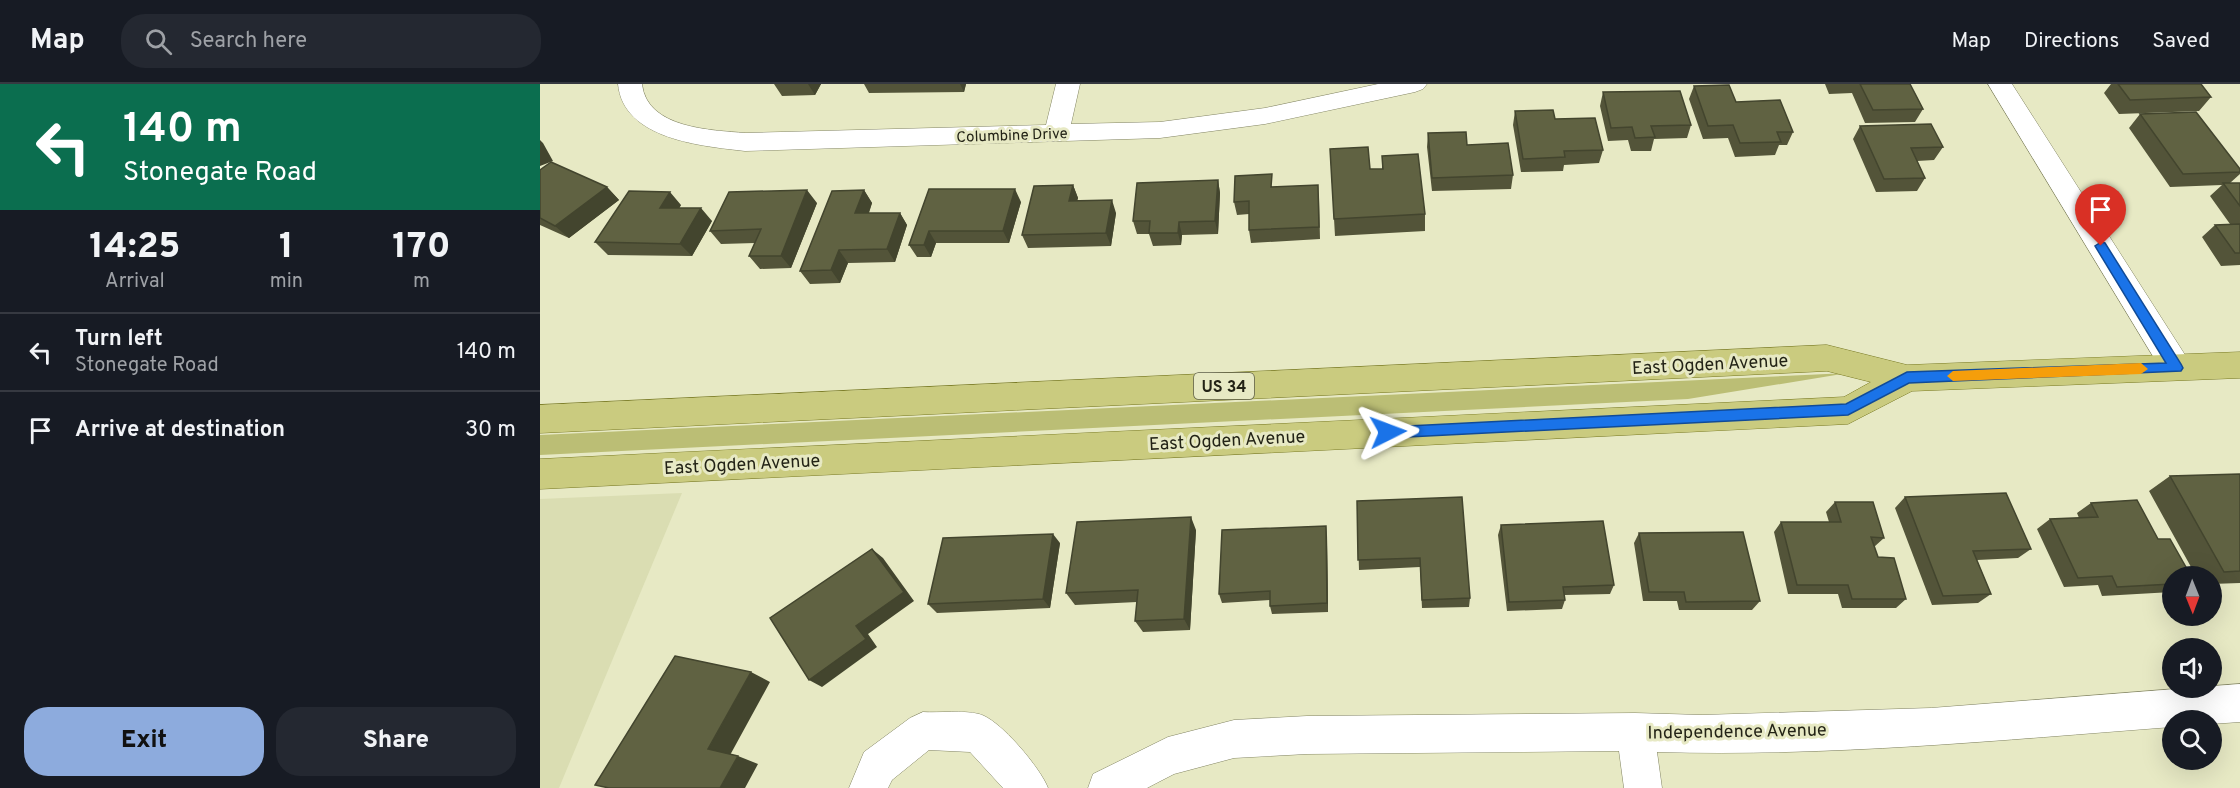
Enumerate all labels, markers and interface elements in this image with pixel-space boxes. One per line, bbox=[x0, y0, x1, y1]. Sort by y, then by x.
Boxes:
search box bbox=[121, 14, 541, 68]
text: Map bbox=[30, 23, 85, 59]
icon: search bbox=[142, 25, 175, 58]
text: Search here bbox=[190, 28, 307, 55]
text: Map bbox=[1951, 28, 1991, 55]
text: Directions bbox=[2024, 28, 2119, 55]
text: Saved bbox=[2152, 28, 2210, 55]
text: 140 m bbox=[123, 104, 242, 157]
icon: left bbox=[24, 108, 102, 186]
street label: Columbine Drive bbox=[956, 125, 1068, 148]
text: Stonegate Road bbox=[123, 156, 317, 190]
pin bbox=[2075, 184, 2126, 246]
icon: arrive bbox=[2084, 193, 2117, 226]
text: 14:25 bbox=[89, 225, 181, 271]
text: 1 bbox=[279, 225, 294, 271]
text: 170 bbox=[392, 225, 451, 271]
text: Arrival bbox=[105, 269, 165, 295]
text: min bbox=[270, 269, 303, 295]
text: m bbox=[413, 269, 430, 295]
text: Turn left bbox=[75, 326, 163, 353]
icon: left bbox=[24, 336, 57, 369]
text: 140 m bbox=[457, 339, 516, 366]
street label: East Ogden Avenue bbox=[1631, 350, 1789, 381]
text: Stonegate Road bbox=[75, 353, 219, 379]
road number: US 34 bbox=[1194, 373, 1254, 399]
position arrow bbox=[1356, 400, 1420, 464]
icon: arrive bbox=[24, 414, 57, 447]
text: Arrive at destination bbox=[75, 417, 285, 444]
text: 30 m bbox=[465, 417, 516, 444]
street label: East Ogden Avenue bbox=[1148, 426, 1306, 457]
street label: East Ogden Avenue bbox=[663, 450, 821, 481]
north arrow bbox=[2162, 566, 2222, 626]
map controls bbox=[2162, 566, 2222, 770]
button: sound bbox=[2162, 638, 2222, 698]
button: Exit bbox=[24, 707, 264, 776]
button: Share bbox=[276, 707, 516, 776]
button: search bbox=[2162, 710, 2222, 770]
street label: Independence Avenue bbox=[1647, 719, 1827, 746]

